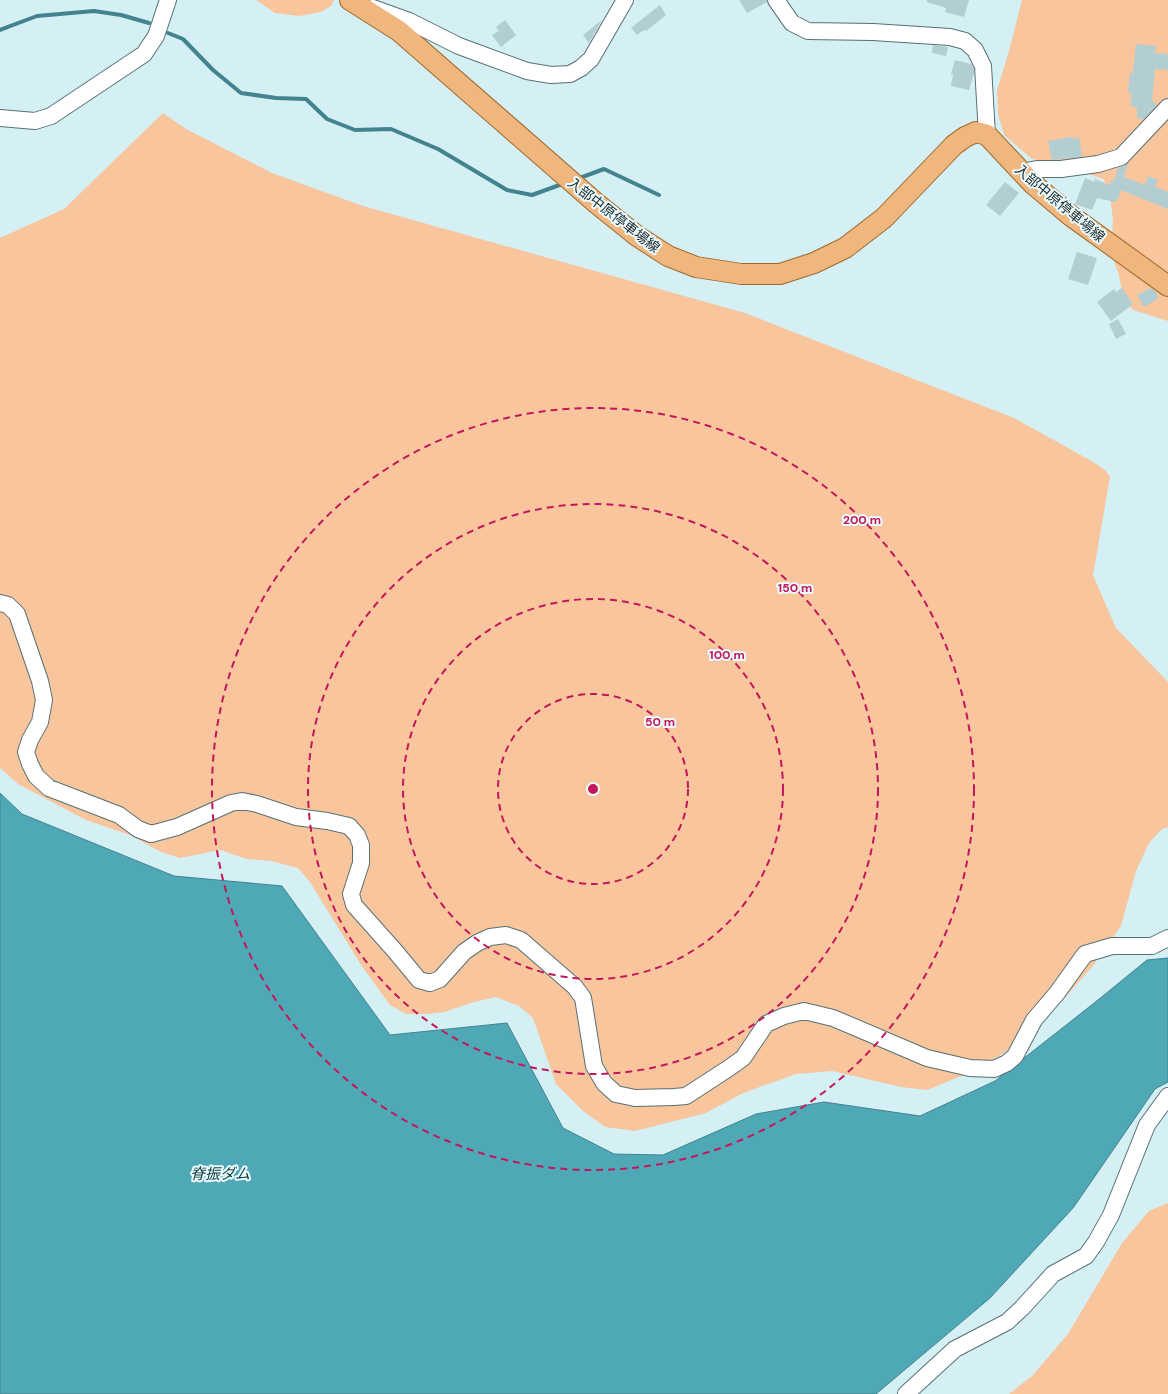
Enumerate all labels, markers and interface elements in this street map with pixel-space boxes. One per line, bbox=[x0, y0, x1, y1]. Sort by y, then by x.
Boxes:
street label: 入部中原停車場線 bbox=[1011, 160, 1109, 246]
street label: 入部中原停車場線 bbox=[564, 173, 664, 257]
text: 200 m bbox=[843, 512, 881, 528]
text: 150 m bbox=[778, 580, 812, 596]
text: 100 m bbox=[709, 647, 745, 663]
text: 50 m bbox=[645, 714, 675, 730]
centre of rings bbox=[586, 782, 600, 796]
water label: 脊振ダム bbox=[190, 1164, 250, 1184]

